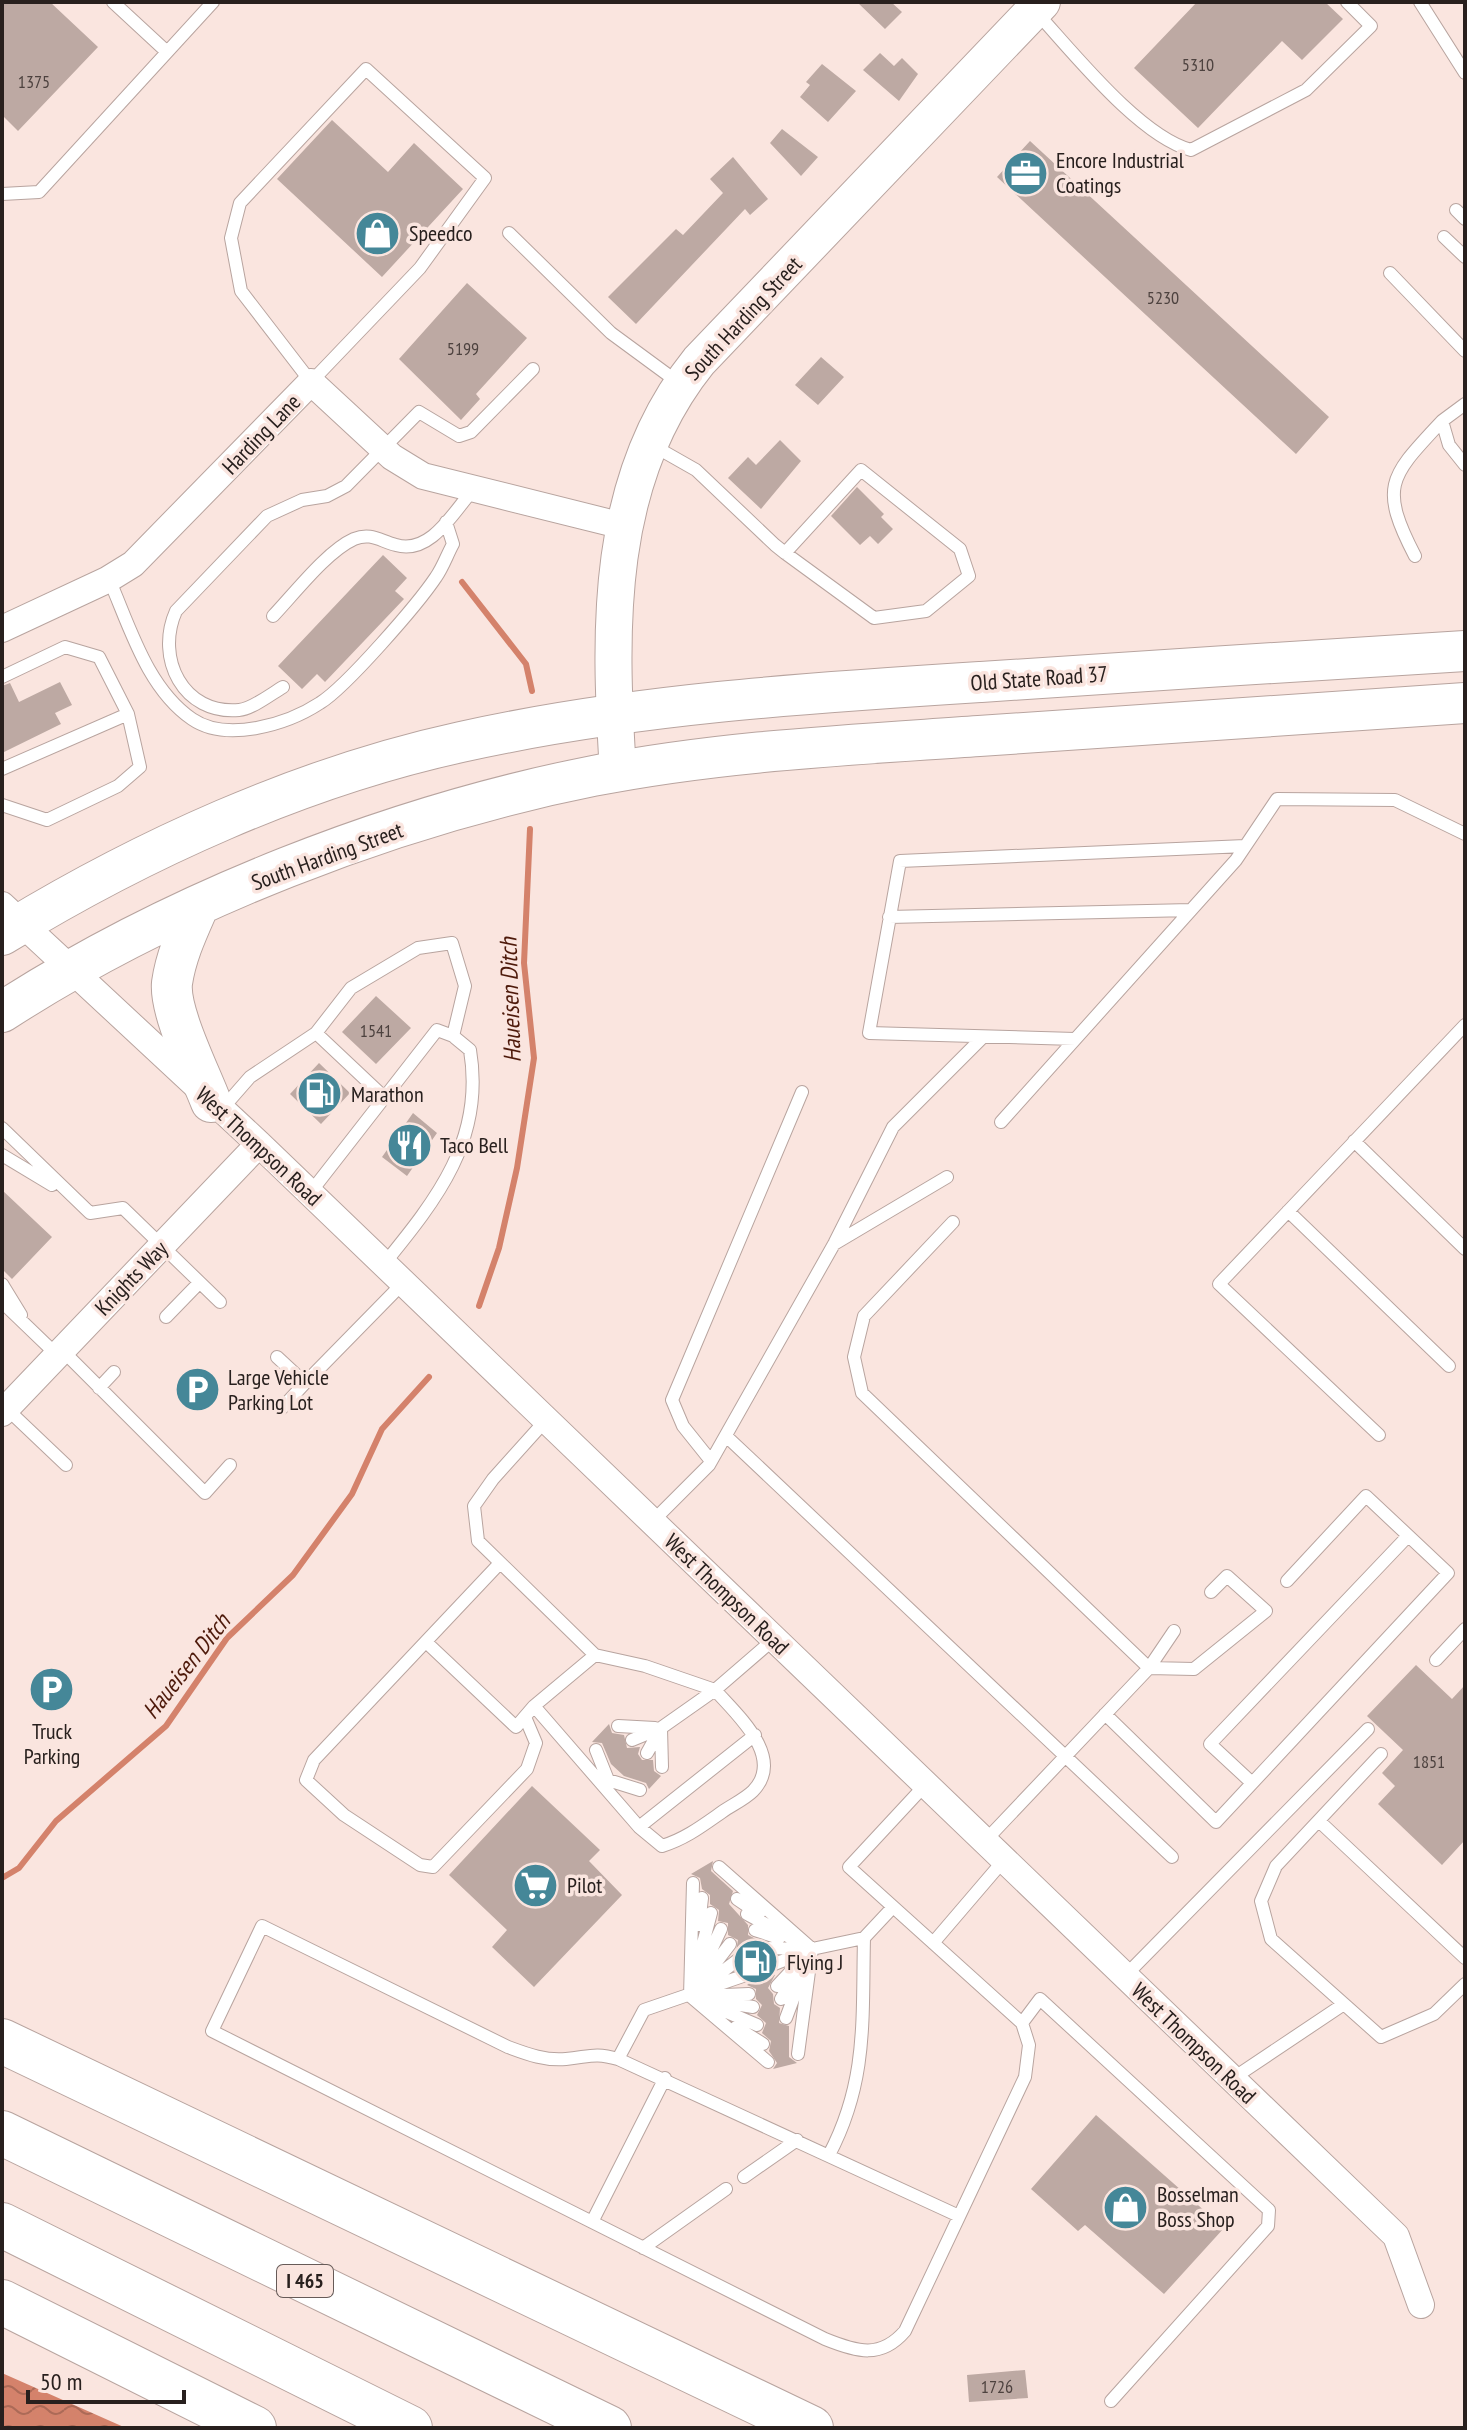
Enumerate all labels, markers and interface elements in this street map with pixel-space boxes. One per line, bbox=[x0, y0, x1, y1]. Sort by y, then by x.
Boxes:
house number: 5310 bbox=[1182, 53, 1214, 76]
house number: 1375 bbox=[18, 70, 50, 93]
place label: Encore Industrial Coatings bbox=[1056, 146, 1185, 199]
office icon: Encore Industrial Coatings bbox=[1001, 149, 1049, 197]
shop icon: Speedco bbox=[354, 209, 402, 257]
place label: Speedco bbox=[409, 219, 472, 247]
street label: South Harding Street bbox=[678, 250, 808, 386]
house number: 5230 bbox=[1147, 286, 1179, 309]
house number: 5199 bbox=[447, 337, 479, 360]
street label: Harding Lane bbox=[216, 388, 306, 480]
street label: Old State Road 37 bbox=[970, 659, 1108, 697]
street label: South Harding Street bbox=[247, 816, 407, 896]
water label: Haueisen Ditch bbox=[492, 936, 528, 1063]
house number: 1541 bbox=[360, 1019, 392, 1042]
fuel station icon: Marathon bbox=[296, 1070, 344, 1118]
street label: West Thompson Road bbox=[190, 1080, 328, 1212]
place label: Marathon bbox=[351, 1080, 424, 1108]
restaurant icon: Taco Bell bbox=[385, 1121, 433, 1169]
place label: Taco Bell bbox=[440, 1131, 509, 1159]
street label: Knights Way bbox=[89, 1234, 174, 1321]
place label: Large Vehicle Parking Lot bbox=[228, 1363, 329, 1416]
parking icon: Large Vehicle Parking Lot bbox=[173, 1366, 221, 1414]
street label: West Thompson Road bbox=[659, 1528, 795, 1660]
water label: Haueisen Ditch bbox=[135, 1606, 238, 1725]
parking icon: Truck Parking bbox=[28, 1666, 76, 1714]
place label: Truck Parking bbox=[24, 1717, 80, 1770]
house number: 1851 bbox=[1413, 1750, 1445, 1773]
supermarket icon: Pilot bbox=[512, 1861, 560, 1909]
place label: Pilot bbox=[567, 1871, 602, 1899]
fuel station icon: Flying J bbox=[732, 1938, 780, 1986]
place label: Flying J bbox=[787, 1948, 843, 1976]
street label: West Thompson Road bbox=[1126, 1977, 1262, 2109]
place label: Bosselman Boss Shop bbox=[1157, 2180, 1239, 2233]
shop icon: Bosselman Boss Shop bbox=[1102, 2183, 1150, 2231]
road number: I 465 bbox=[277, 2265, 333, 2297]
scale bar bbox=[28, 2354, 184, 2404]
text: 50 m bbox=[40, 2366, 82, 2397]
house number: 1726 bbox=[981, 2375, 1013, 2398]

